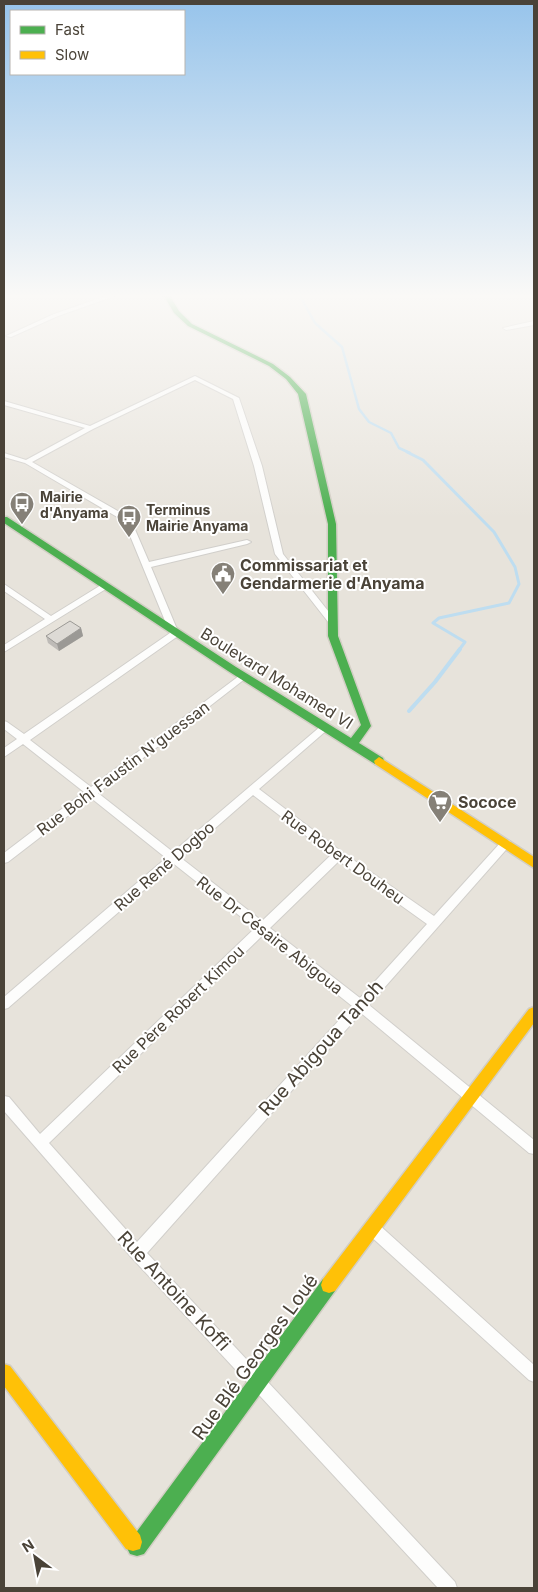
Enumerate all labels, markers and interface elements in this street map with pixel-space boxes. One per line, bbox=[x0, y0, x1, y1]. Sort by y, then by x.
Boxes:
legend bbox=[10, 10, 185, 75]
text: Fast bbox=[55, 20, 85, 39]
text: Slow bbox=[55, 45, 89, 64]
place label: Mairie d'Anyama bbox=[40, 488, 109, 521]
bus stop icon: Mairie d'Anyama bbox=[9, 491, 35, 525]
place label: Terminus Mairie Anyama bbox=[146, 501, 248, 534]
bus stop icon: Terminus Mairie Anyama bbox=[116, 504, 142, 538]
place label: Commissariat et Gendarmerie d'Anyama bbox=[240, 555, 424, 593]
public building icon: Commissariat et Gendarmerie d'Anyama bbox=[210, 561, 236, 595]
street label: Boulevard Mohamed VI bbox=[197, 623, 357, 733]
street label: Rue Bohi Faustin N'guessan bbox=[33, 697, 213, 839]
supermarket icon: Sococe bbox=[427, 789, 453, 823]
place label: Sococe bbox=[458, 792, 516, 812]
street label: Rue Robert Douheu bbox=[278, 806, 408, 908]
street label: Rue René Dogbo bbox=[110, 817, 218, 915]
street label: Rue Dr Césaire Abigoua bbox=[193, 872, 347, 998]
street label: Rue Père Robert Kimou bbox=[108, 941, 248, 1077]
street label: Rue Abigoua Tanoh bbox=[254, 975, 388, 1121]
street label: Rue Antoine Koffi bbox=[113, 1226, 235, 1356]
street label: Rue Blé Georges Loué bbox=[187, 1270, 323, 1444]
north arrow bbox=[10, 1532, 60, 1582]
text: N bbox=[19, 1536, 37, 1556]

